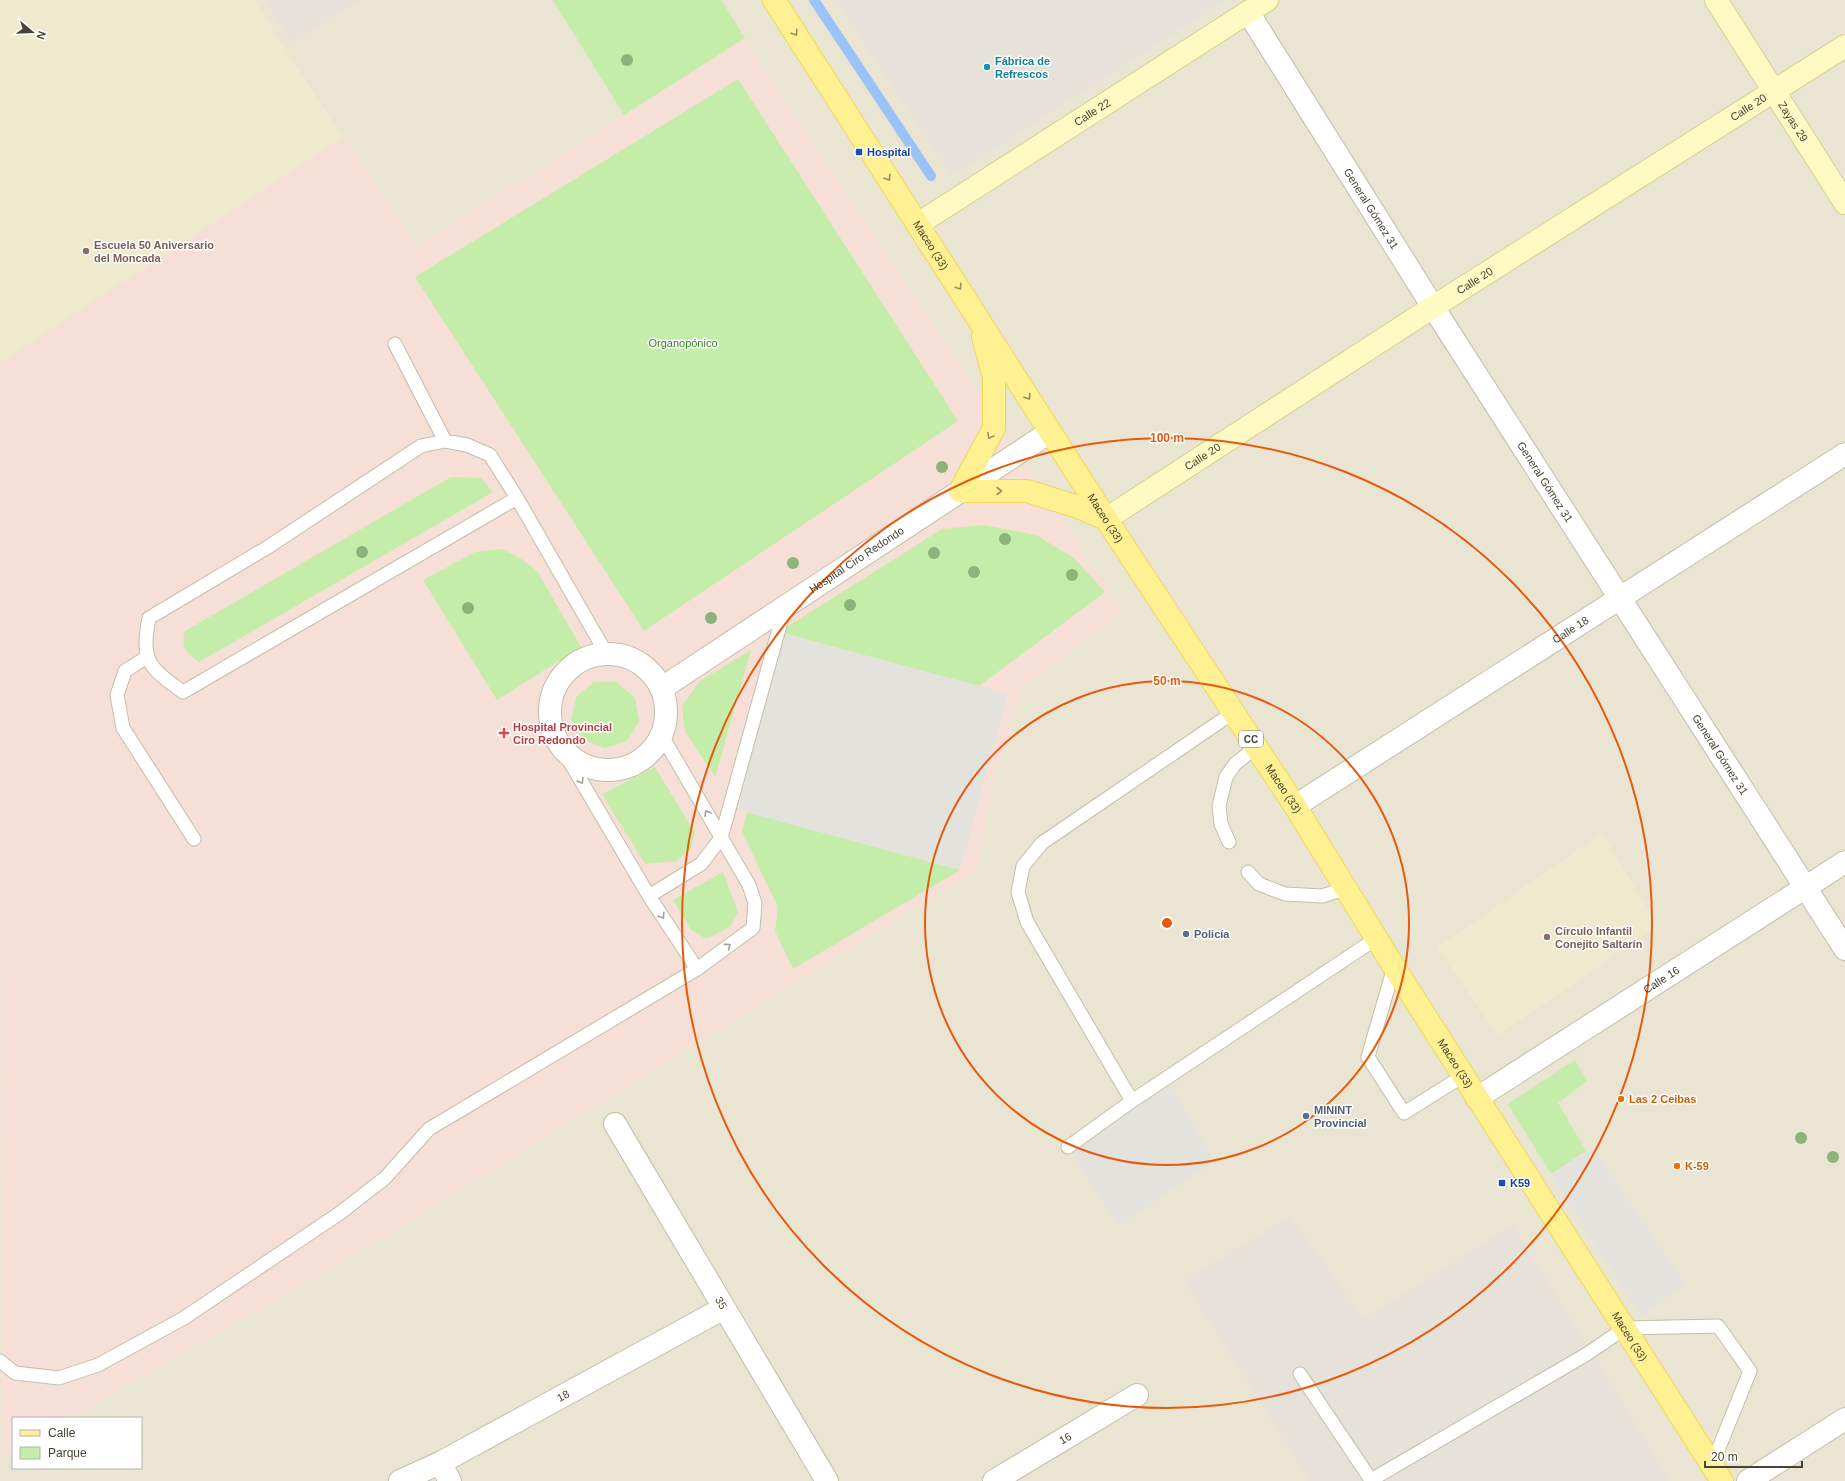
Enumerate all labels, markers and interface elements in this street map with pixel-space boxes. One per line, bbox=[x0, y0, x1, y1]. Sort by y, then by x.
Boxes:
north arrow bbox=[12, 12, 52, 52]
one-way arrow bbox=[791, 29, 798, 36]
text: N bbox=[34, 30, 48, 41]
place label: Fábrica de Refrescos bbox=[995, 55, 1050, 80]
marker: Fábrica de Refrescos bbox=[982, 62, 992, 72]
street label: Calle 20 bbox=[1728, 91, 1769, 123]
street label: Calle 22 bbox=[1072, 96, 1112, 128]
street label: Zayas 29 bbox=[1776, 99, 1810, 144]
place label: Hospital bbox=[867, 146, 910, 158]
marker: Hospital bbox=[854, 147, 864, 157]
street label: General Gómez 31 bbox=[1341, 166, 1401, 251]
one-way arrow bbox=[883, 174, 891, 181]
street label: Maceo (33) bbox=[911, 218, 951, 272]
place label: Escuela 50 Aniversario del Moncada bbox=[94, 239, 214, 264]
marker: Escuela 50 Aniversario del Moncada bbox=[81, 246, 91, 256]
street label: Calle 20 bbox=[1454, 265, 1495, 297]
one-way arrow bbox=[954, 283, 962, 290]
park label: Organopónico bbox=[648, 337, 718, 349]
one-way arrow bbox=[1024, 393, 1031, 400]
text: 100 m bbox=[1150, 431, 1184, 445]
one-way arrow bbox=[987, 432, 995, 439]
street label: General Gómez 31 bbox=[1515, 439, 1575, 524]
street label: Calle 20 bbox=[1182, 440, 1223, 472]
one-way arrow bbox=[996, 487, 1002, 495]
street label: Maceo (33) bbox=[1085, 491, 1126, 545]
street label: Hospital Ciro Redondo bbox=[807, 524, 906, 595]
street label: Calle 18 bbox=[1550, 614, 1591, 646]
text: 50 m bbox=[1153, 674, 1181, 688]
street label: General Gómez 31 bbox=[1690, 712, 1750, 797]
place label: Hospital Provincial Ciro Redondo bbox=[513, 721, 612, 746]
marker: Hospital Provincial Ciro Redondo bbox=[498, 727, 510, 739]
road number: CC bbox=[1239, 731, 1263, 747]
street label: Maceo (33) bbox=[1263, 762, 1304, 815]
one-way arrow bbox=[576, 777, 583, 784]
one-way arrow bbox=[704, 810, 711, 817]
one-way arrow bbox=[658, 912, 665, 919]
centre of rings bbox=[1160, 916, 1174, 930]
place label: Círculo Infantil Conejito Saltarín bbox=[1555, 925, 1643, 950]
place label: Policía bbox=[1194, 928, 1230, 940]
marker: Policía bbox=[1181, 929, 1191, 939]
marker: Círculo Infantil Conejito Saltarín bbox=[1542, 932, 1552, 942]
one-way arrow bbox=[724, 944, 731, 951]
street label: Calle 16 bbox=[1641, 964, 1682, 996]
street label: Maceo (33) bbox=[1435, 1037, 1475, 1090]
place label: Las 2 Ceibas bbox=[1629, 1093, 1696, 1105]
marker: Las 2 Ceibas bbox=[1616, 1094, 1626, 1104]
place label: MININT Provincial bbox=[1314, 1104, 1367, 1129]
marker: MININT Provincial bbox=[1301, 1111, 1311, 1121]
place label: K-59 bbox=[1685, 1160, 1709, 1172]
marker: K-59 bbox=[1672, 1161, 1682, 1171]
place label: K59 bbox=[1510, 1177, 1530, 1189]
marker: K59 bbox=[1497, 1178, 1507, 1188]
street label: 35 bbox=[713, 1295, 729, 1311]
street label: Maceo (33) bbox=[1610, 1310, 1650, 1363]
street label: 18 bbox=[555, 1388, 571, 1404]
legend bbox=[12, 1417, 142, 1469]
text: Calle bbox=[48, 1426, 76, 1440]
street label: 16 bbox=[1057, 1430, 1073, 1447]
scale bar bbox=[1705, 1443, 1802, 1469]
text: Parque bbox=[48, 1446, 87, 1460]
text: 20 m bbox=[1711, 1450, 1738, 1464]

